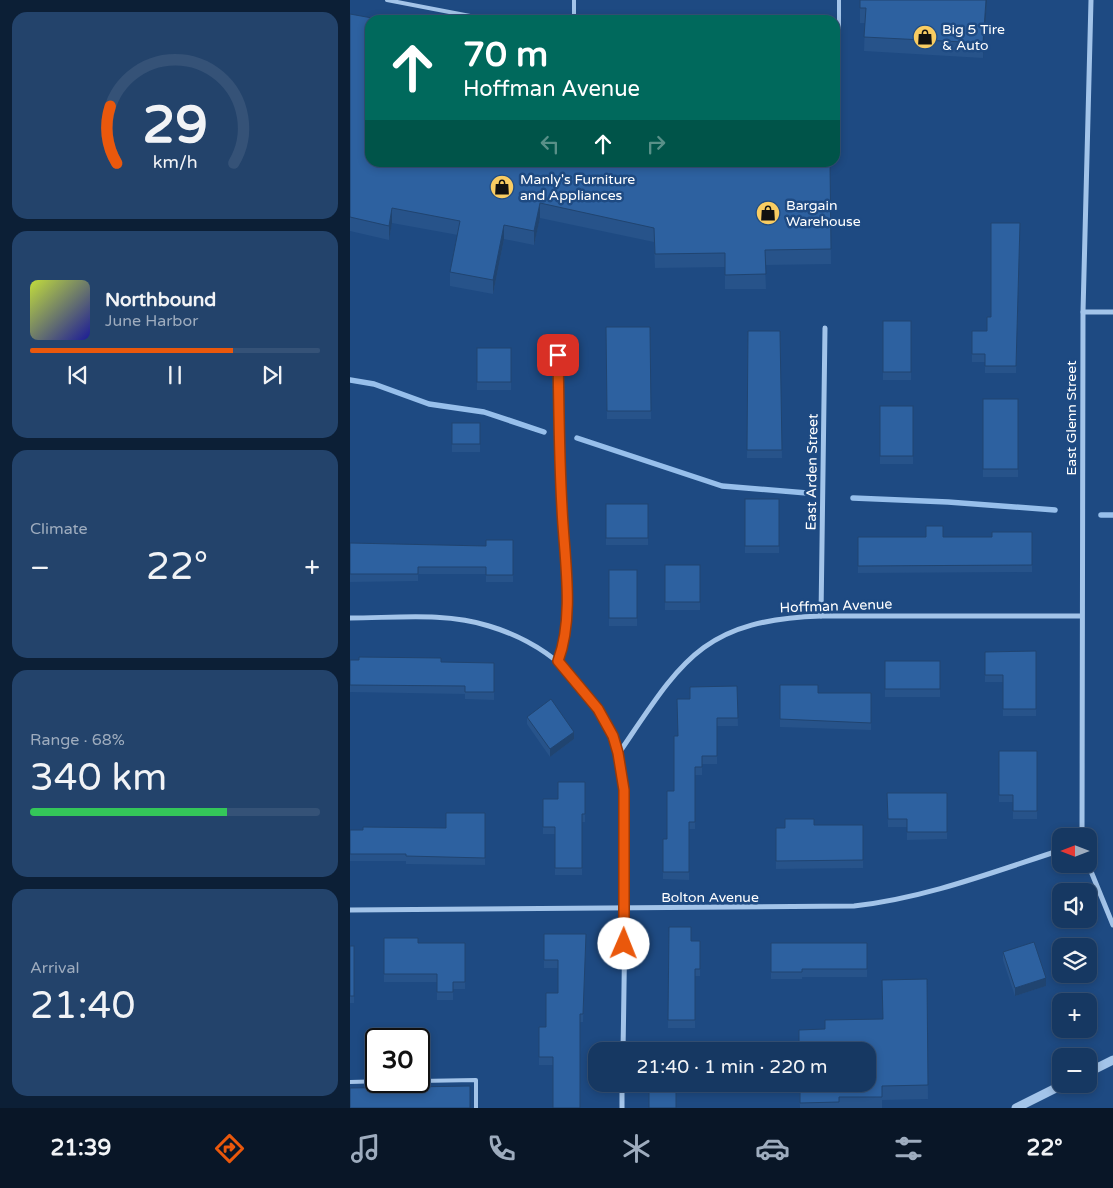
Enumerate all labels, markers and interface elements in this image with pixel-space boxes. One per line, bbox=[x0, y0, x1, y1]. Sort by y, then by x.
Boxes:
place label: Big 5 Tire & Auto bbox=[942, 21, 1005, 54]
shop icon: Big 5 Tire & Auto bbox=[912, 24, 938, 50]
text: 70 m bbox=[463, 34, 548, 76]
icon: ahead bbox=[380, 35, 445, 100]
text: Hoffman Avenue bbox=[463, 76, 640, 102]
text: 29 bbox=[142, 94, 208, 157]
icon: left bbox=[536, 130, 564, 158]
icon: ahead bbox=[589, 130, 617, 158]
icon: right bbox=[642, 130, 670, 158]
text: km/h bbox=[153, 152, 197, 173]
place label: Manly's Furniture and Appliances bbox=[520, 171, 635, 204]
shop icon: Manly's Furniture and Appliances bbox=[489, 174, 515, 200]
place label: Bargain Warehouse bbox=[786, 197, 861, 230]
shop icon: Bargain Warehouse bbox=[755, 200, 781, 226]
text: Northbound bbox=[105, 289, 216, 311]
text: June Harbor bbox=[105, 311, 198, 331]
pin bbox=[537, 334, 579, 376]
icon: arrive bbox=[544, 341, 572, 369]
street label: East Glenn Street bbox=[1063, 360, 1080, 476]
icon: previous bbox=[64, 361, 92, 389]
icon: pause bbox=[161, 361, 189, 389]
icon: next bbox=[258, 361, 286, 389]
street label: East Arden Street bbox=[802, 413, 822, 531]
text: Climate bbox=[30, 519, 88, 539]
text: 22° bbox=[146, 544, 208, 590]
text: − bbox=[30, 551, 50, 585]
text: + bbox=[304, 551, 320, 585]
street label: Hoffman Avenue bbox=[779, 596, 893, 616]
text: Range · 68% bbox=[30, 730, 125, 750]
text: 340 km bbox=[30, 755, 167, 801]
north arrow bbox=[1052, 828, 1098, 872]
map controls bbox=[1052, 828, 1097, 1093]
button: sound bbox=[1052, 883, 1097, 928]
street label: Bolton Avenue bbox=[661, 889, 759, 906]
position arrow bbox=[597, 917, 649, 969]
button: layers bbox=[1052, 938, 1097, 983]
text: Arrival bbox=[30, 958, 79, 978]
text: 21:40 bbox=[30, 983, 135, 1029]
button: + bbox=[1052, 993, 1097, 1038]
speed limit sign: 30 bbox=[365, 1028, 430, 1093]
button: − bbox=[1052, 1048, 1097, 1093]
text: 21:40 · 1 min · 220 m bbox=[636, 1056, 828, 1078]
icon: directions bbox=[212, 1131, 247, 1166]
icon: music bbox=[348, 1131, 383, 1166]
icon: phone bbox=[484, 1131, 519, 1166]
icon: climate bbox=[619, 1131, 654, 1166]
icon: car bbox=[755, 1131, 790, 1166]
icon: filters bbox=[891, 1131, 926, 1166]
text: 21:39 bbox=[50, 1135, 111, 1161]
text: 22° bbox=[1027, 1135, 1063, 1161]

